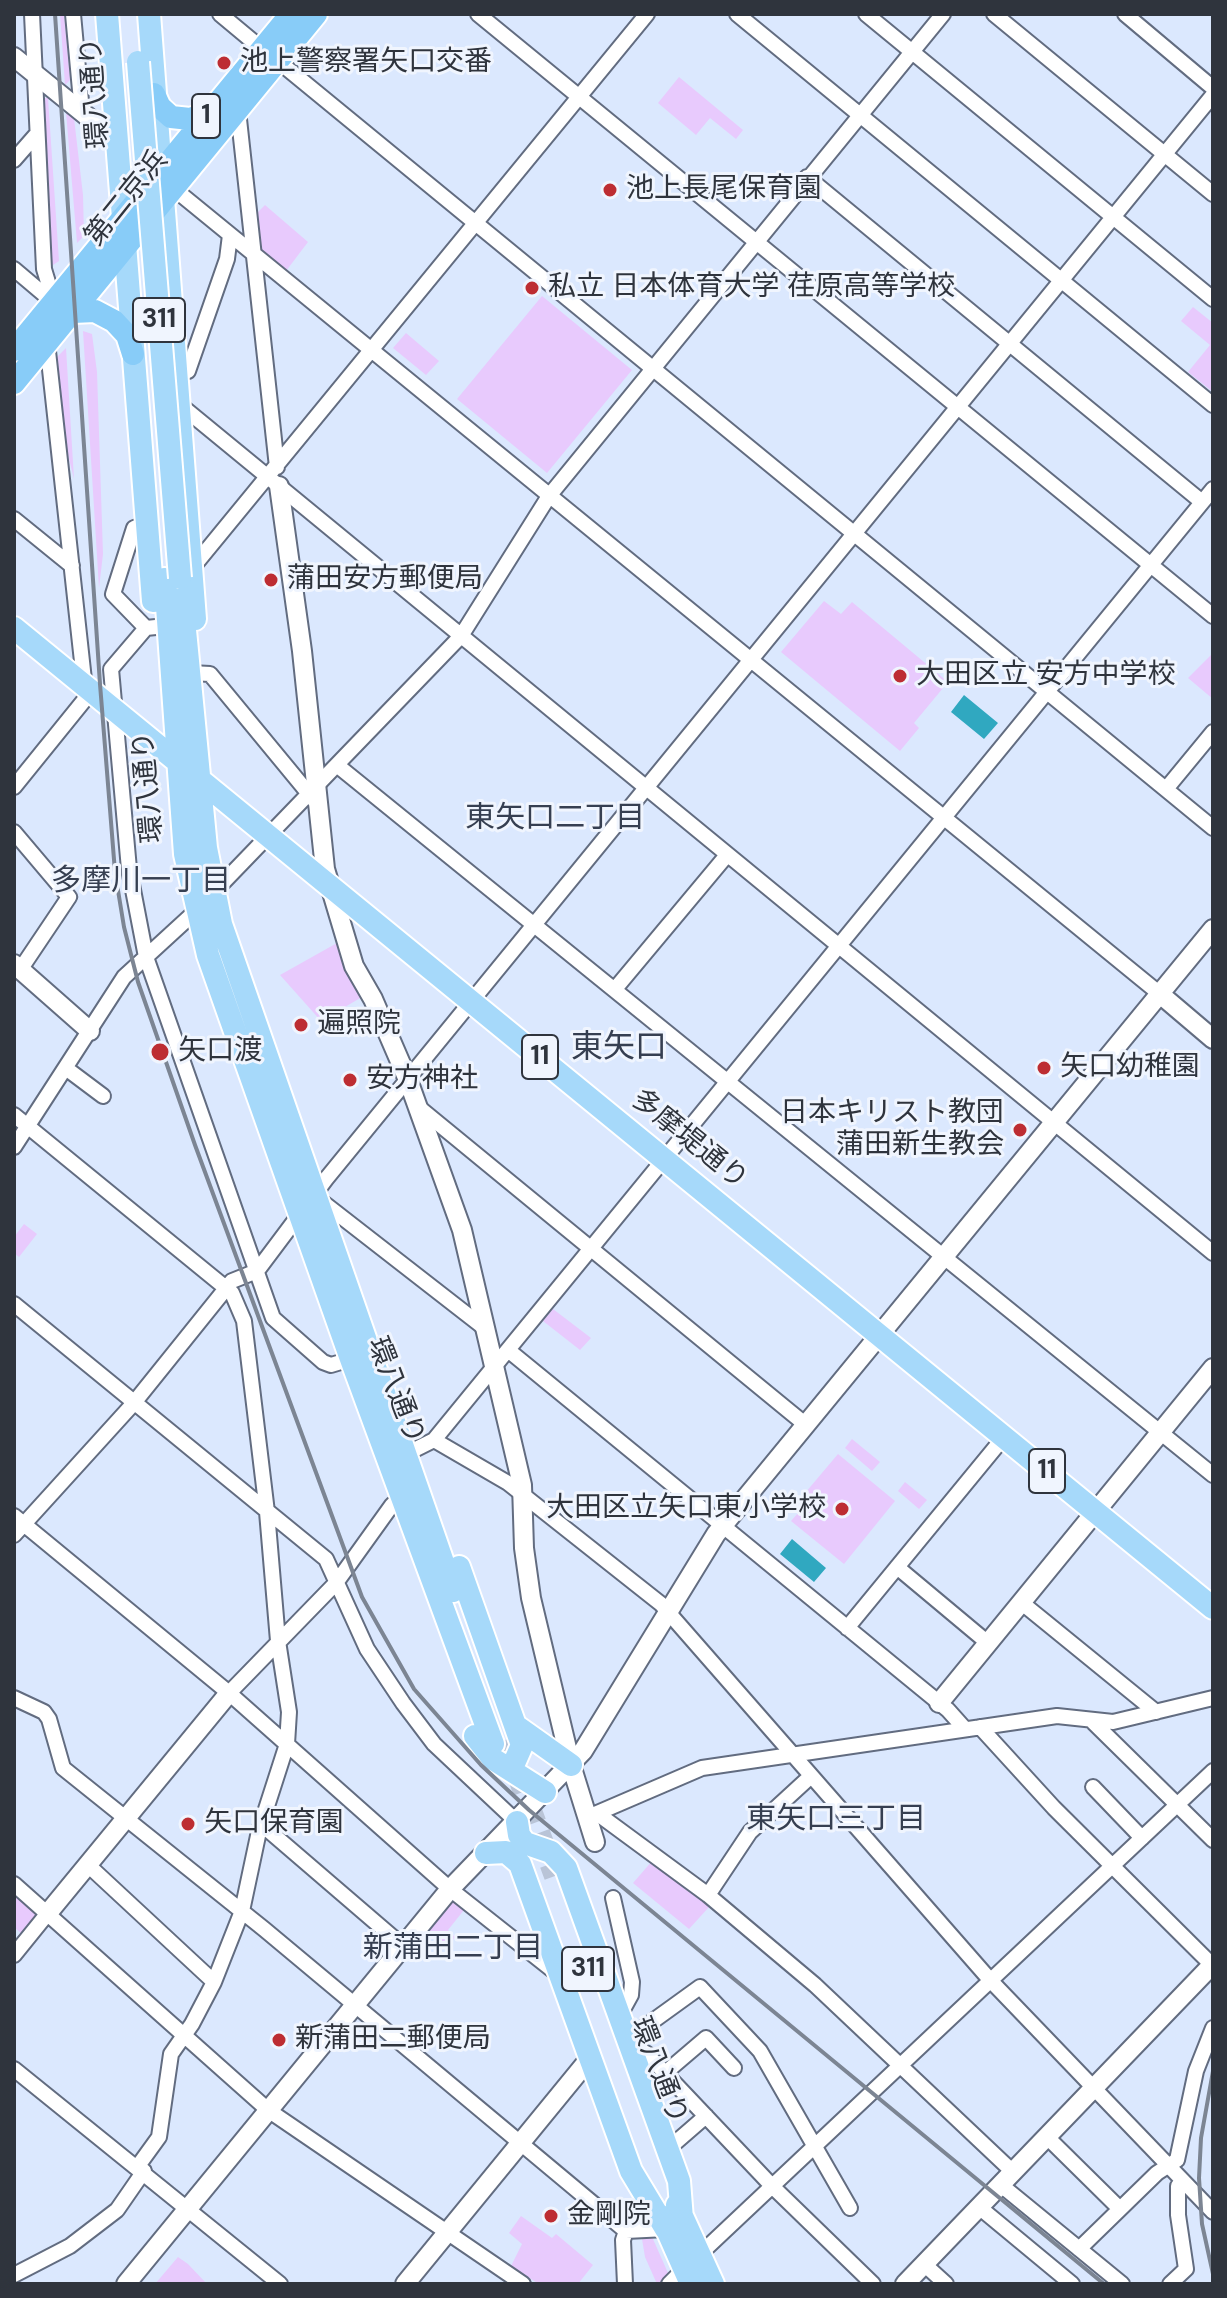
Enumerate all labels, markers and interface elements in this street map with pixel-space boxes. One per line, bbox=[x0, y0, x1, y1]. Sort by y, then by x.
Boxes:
street label: 環八通り bbox=[75, 36, 117, 150]
place label: 池上警察署矢口交番 bbox=[240, 46, 492, 80]
marker: 池上警察署矢口交番 bbox=[215, 54, 233, 72]
road number: 1 bbox=[192, 94, 220, 138]
street label: 第二京浜 bbox=[79, 145, 175, 253]
place label: 池上長尾保育園 bbox=[626, 173, 822, 207]
marker: 池上長尾保育園 bbox=[601, 181, 619, 199]
place label: 私立 日本体育大学 荏原高等学校 bbox=[548, 271, 955, 305]
marker: 私立 日本体育大学 荏原高等学校 bbox=[523, 279, 541, 297]
road number: 311 bbox=[133, 298, 185, 342]
place label: 蒲田安方郵便局 bbox=[287, 563, 483, 597]
marker: 蒲田安方郵便局 bbox=[262, 571, 280, 589]
place label: 大田区立 安方中学校 bbox=[916, 659, 1175, 693]
marker: 大田区立 安方中学校 bbox=[891, 667, 909, 685]
street label: 環八通り bbox=[127, 730, 171, 844]
district label: 東矢口二丁目 bbox=[465, 801, 645, 837]
district label: 多摩川一丁目 bbox=[51, 864, 231, 900]
place label: 遍照院 bbox=[317, 1008, 401, 1042]
marker: 遍照院 bbox=[292, 1016, 310, 1034]
district label: 東矢口 bbox=[571, 1030, 667, 1068]
place label: 矢口渡 bbox=[178, 1035, 262, 1069]
road number: 11 bbox=[522, 1035, 558, 1079]
marker: 矢口渡 bbox=[149, 1041, 171, 1063]
place label: 矢口幼稚園 bbox=[1060, 1051, 1200, 1085]
marker: 矢口幼稚園 bbox=[1035, 1059, 1053, 1077]
place label: 安方神社 bbox=[366, 1063, 478, 1097]
marker: 安方神社 bbox=[341, 1071, 359, 1089]
street label: 多摩堤通り bbox=[624, 1083, 754, 1197]
place label: 日本キリスト教団 蒲田新生教会 bbox=[780, 1097, 1004, 1163]
marker: 日本キリスト教団 蒲田新生教会 bbox=[1011, 1121, 1029, 1139]
street label: 環八通り bbox=[359, 1333, 431, 1449]
road number: 11 bbox=[1029, 1449, 1065, 1493]
place label: 大田区立矢口東小学校 bbox=[546, 1492, 826, 1526]
marker: 大田区立矢口東小学校 bbox=[833, 1500, 851, 1518]
district label: 東矢口三丁目 bbox=[746, 1802, 926, 1838]
place label: 矢口保育園 bbox=[204, 1807, 344, 1841]
marker: 矢口保育園 bbox=[179, 1815, 197, 1833]
district label: 新蒲田二丁目 bbox=[363, 1931, 543, 1967]
road number: 311 bbox=[562, 1947, 614, 1991]
street label: 環八通り bbox=[622, 2013, 694, 2129]
place label: 新蒲田二郵便局 bbox=[295, 2023, 491, 2057]
marker: 新蒲田二郵便局 bbox=[270, 2031, 288, 2049]
place label: 金剛院 bbox=[567, 2199, 651, 2233]
marker: 金剛院 bbox=[542, 2207, 560, 2225]

